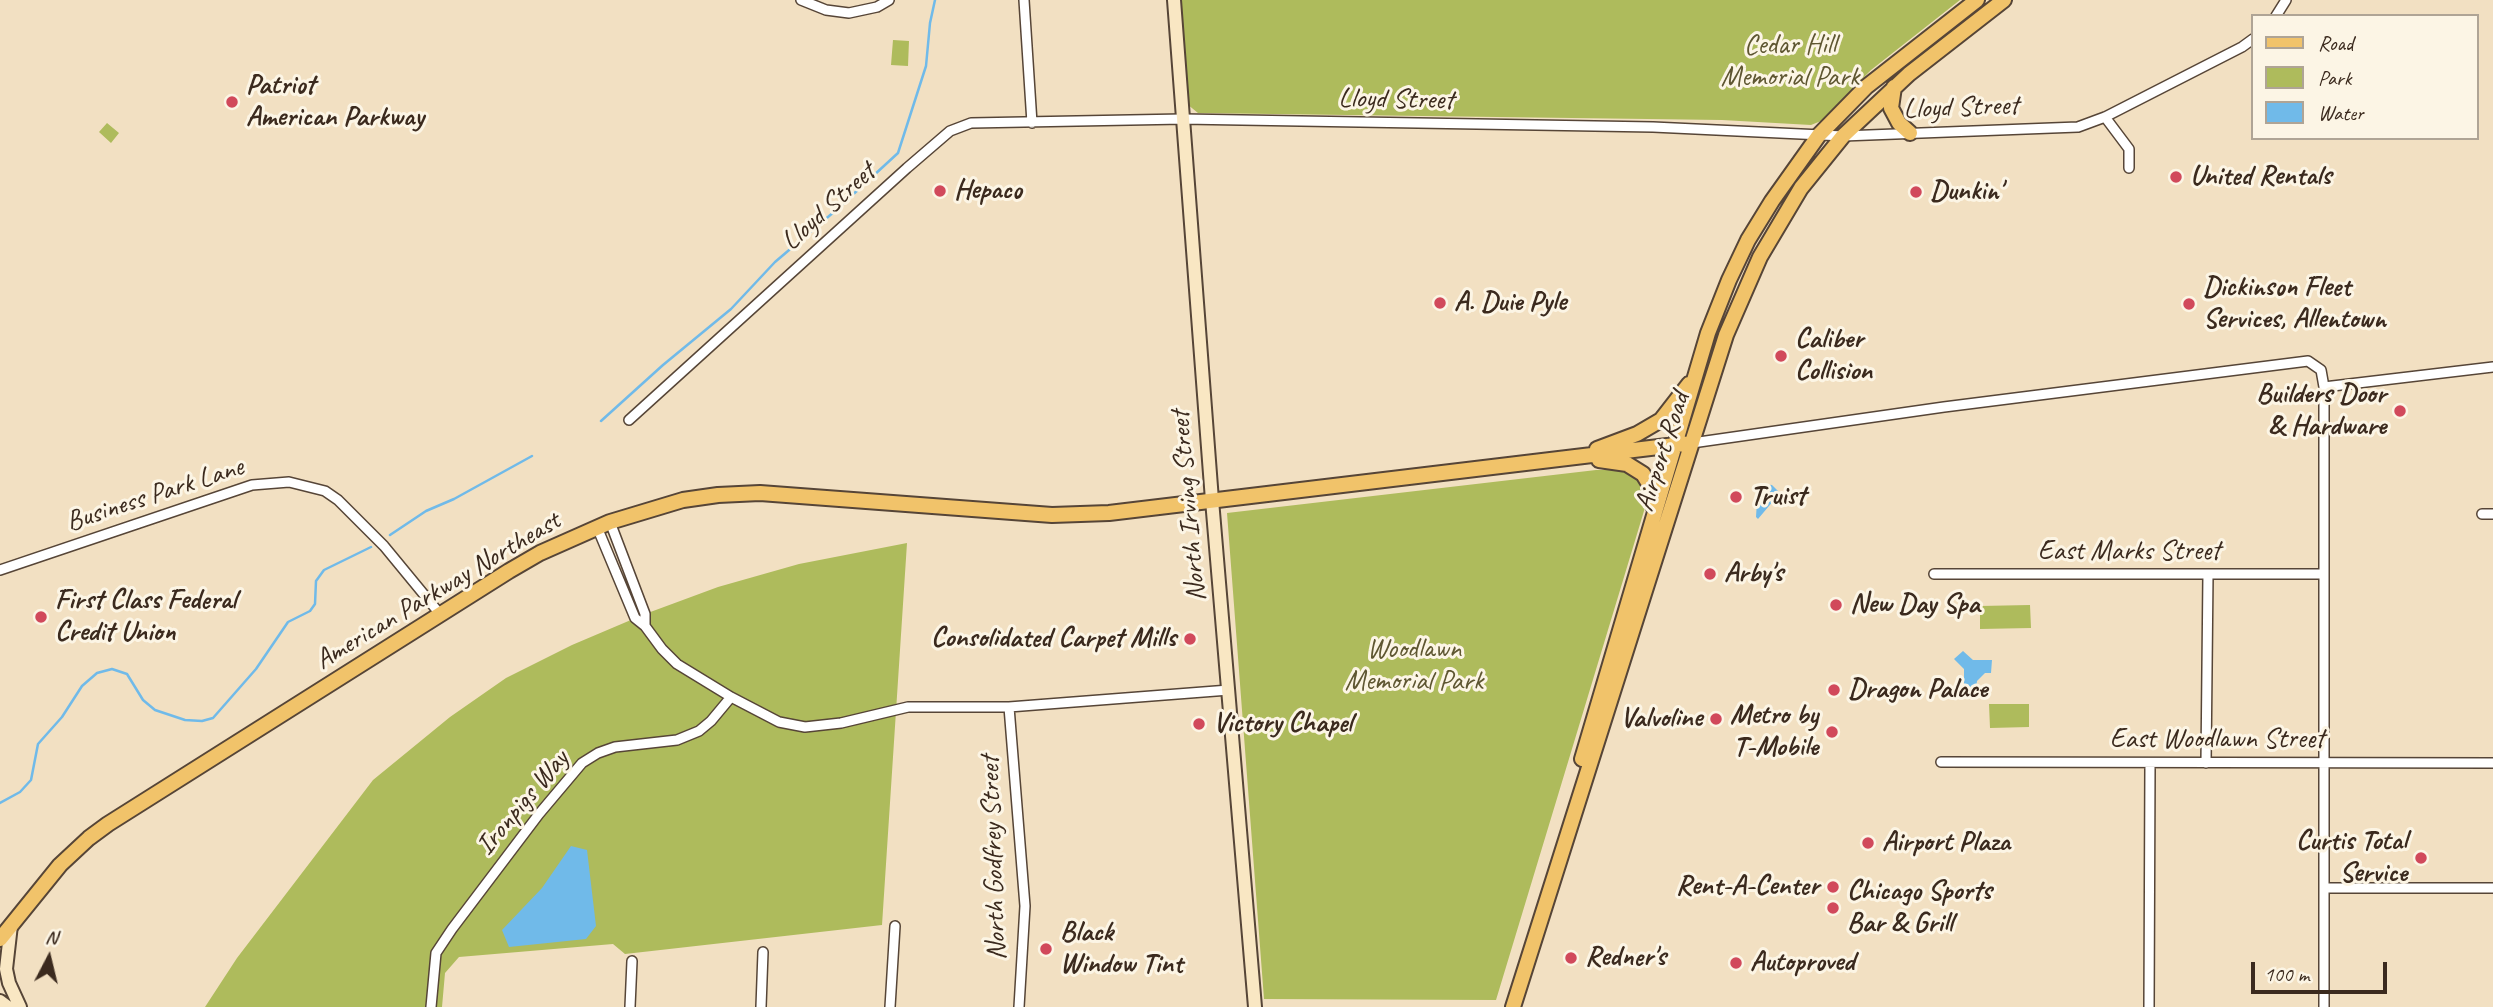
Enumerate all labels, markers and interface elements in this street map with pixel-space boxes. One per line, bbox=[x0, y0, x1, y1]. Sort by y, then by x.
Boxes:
legend bbox=[2252, 14, 2479, 140]
park label: Cedar Hill Memorial Park bbox=[1721, 29, 1859, 95]
text: Road bbox=[2318, 30, 2353, 56]
text: Park bbox=[2318, 65, 2351, 91]
place label: Patriot American Parkway bbox=[246, 69, 424, 135]
street label: Lloyd Street bbox=[1338, 82, 1454, 118]
street label: Lloyd Street bbox=[1903, 89, 2019, 127]
marker: Patriot American Parkway bbox=[224, 94, 240, 110]
text: Water bbox=[2318, 100, 2364, 126]
street label: Lloyd Street bbox=[775, 156, 883, 258]
place label: United Rentals bbox=[2190, 160, 2331, 194]
marker: United Rentals bbox=[2168, 169, 2184, 185]
place label: Hepaco bbox=[954, 174, 1022, 208]
place label: Dunkin' bbox=[1930, 175, 2002, 209]
marker: Hepaco bbox=[932, 183, 948, 199]
marker: Dunkin' bbox=[1908, 184, 1924, 200]
place label: Dickinson Fleet Services, Allentown bbox=[2203, 271, 2386, 337]
place label: A. Duie Pyle bbox=[1454, 286, 1566, 320]
marker: A. Duie Pyle bbox=[1432, 295, 1448, 311]
marker: Dickinson Fleet Services, Allentown bbox=[2181, 296, 2197, 312]
place label: Caliber Collision bbox=[1795, 323, 1872, 389]
marker: Caliber Collision bbox=[1773, 348, 1789, 364]
place label: Builders Door & Hardware bbox=[2256, 378, 2386, 444]
street label: Airport Road bbox=[1628, 388, 1698, 516]
marker: Builders Door & Hardware bbox=[2392, 403, 2408, 419]
street label: North Irving Street bbox=[1164, 409, 1214, 603]
street label: Business Park Lane bbox=[62, 451, 248, 539]
place label: Truist bbox=[1750, 480, 1806, 514]
marker: Truist bbox=[1728, 489, 1744, 505]
street label: American Parkway Northeast bbox=[309, 504, 567, 678]
street label: East Marks Street bbox=[2038, 535, 2220, 569]
place label: Arby's bbox=[1724, 557, 1783, 591]
marker: Arby's bbox=[1702, 566, 1718, 582]
place label: First Class Federal Credit Union bbox=[55, 584, 236, 650]
place label: New Day Spa bbox=[1850, 588, 1980, 622]
marker: New Day Spa bbox=[1828, 597, 1844, 613]
marker: First Class Federal Credit Union bbox=[33, 609, 49, 625]
place label: Consolidated Carpet Mills bbox=[931, 622, 1176, 656]
marker: Consolidated Carpet Mills bbox=[1182, 631, 1198, 647]
park label: Woodlawn Memorial Park bbox=[1345, 633, 1483, 699]
place label: Dragon Palace bbox=[1848, 673, 1987, 707]
marker: Dragon Palace bbox=[1826, 682, 1842, 698]
place label: Metro by T-Mobile bbox=[1730, 699, 1818, 765]
place label: Valvoline bbox=[1620, 702, 1702, 736]
place label: Victory Chapel bbox=[1213, 707, 1352, 741]
marker: Valvoline bbox=[1708, 711, 1724, 727]
marker: Victory Chapel bbox=[1191, 716, 1207, 732]
street label: East Woodlawn Street bbox=[2110, 723, 2324, 757]
marker: Metro by T-Mobile bbox=[1824, 724, 1840, 740]
street label: Ironpigs Way bbox=[469, 744, 577, 862]
street label: North Godfrey Street bbox=[974, 755, 1014, 961]
place label: Curtis Total Service bbox=[2296, 825, 2407, 891]
place label: Airport Plaza bbox=[1882, 826, 2010, 860]
marker: Airport Plaza bbox=[1860, 835, 1876, 851]
marker: Curtis Total Service bbox=[2413, 850, 2429, 866]
place label: Rent-A-Center bbox=[1676, 870, 1819, 904]
place label: Chicago Sports Bar & Grill bbox=[1847, 875, 1991, 941]
marker: Rent-A-Center bbox=[1825, 879, 1841, 895]
marker: Chicago Sports Bar & Grill bbox=[1825, 900, 1841, 916]
place label: Black Window Tint bbox=[1060, 916, 1182, 982]
north arrow bbox=[14, 923, 84, 993]
text: N bbox=[44, 925, 59, 950]
marker: Black Window Tint bbox=[1038, 941, 1054, 957]
place label: Redner's bbox=[1585, 941, 1666, 975]
place label: Autoproved bbox=[1750, 946, 1854, 980]
scale bar bbox=[2255, 948, 2392, 992]
marker: Redner's bbox=[1563, 950, 1579, 966]
marker: Autoproved bbox=[1728, 955, 1744, 971]
text: 100 m bbox=[2264, 961, 2309, 987]

